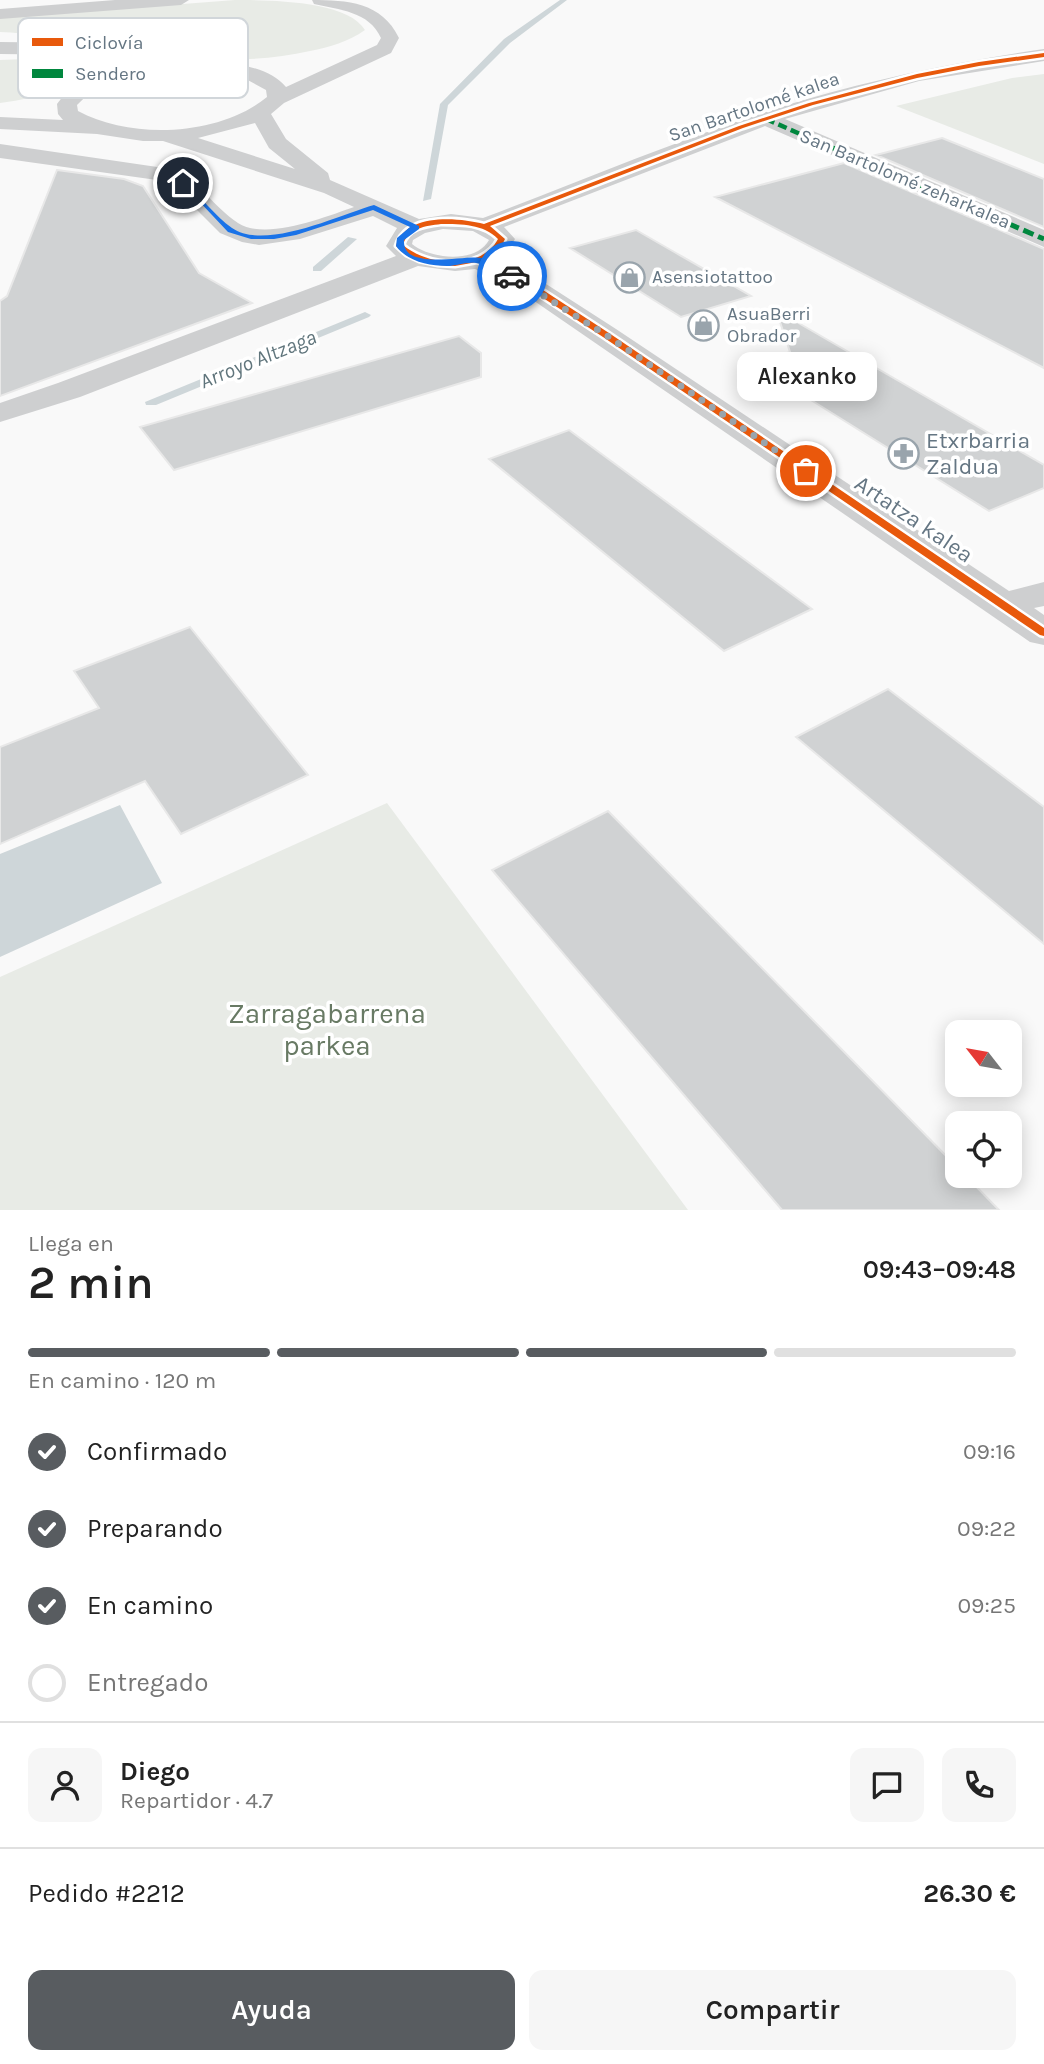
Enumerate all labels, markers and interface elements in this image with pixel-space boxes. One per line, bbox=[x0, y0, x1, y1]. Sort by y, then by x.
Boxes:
legend bbox=[18, 18, 248, 98]
text: Ciclovía bbox=[75, 32, 144, 54]
text: Sendero bbox=[75, 63, 146, 85]
street label: San Bartolomé kalea bbox=[666, 67, 842, 147]
street label: San Bartolomé zeharkalea bbox=[796, 125, 1014, 233]
pin bbox=[153, 153, 213, 213]
icon: home bbox=[164, 164, 202, 202]
courier bbox=[477, 241, 547, 311]
icon: car bbox=[493, 257, 531, 295]
shop icon: Asensiotattoo bbox=[612, 260, 646, 294]
place label: Asensiotattoo bbox=[652, 266, 773, 288]
place label: AsuaBerri Obrador bbox=[727, 303, 811, 347]
shop icon: AsuaBerri Obrador bbox=[687, 308, 721, 342]
water label: Arroyo Altzaga bbox=[196, 325, 320, 393]
callout: Alexanko bbox=[736, 352, 876, 401]
text: Alexanko bbox=[757, 363, 857, 390]
place label: Etxrbarria Zaldua bbox=[926, 427, 1030, 480]
pharmacy icon: Etxrbarria Zaldua bbox=[886, 436, 920, 470]
pin bbox=[776, 441, 836, 501]
icon: bag bbox=[787, 452, 825, 490]
street label: Artatza kalea bbox=[850, 469, 978, 569]
park label: Zarragabarrena parkea bbox=[228, 997, 426, 1062]
north arrow bbox=[945, 1020, 1022, 1097]
map controls bbox=[945, 1020, 1022, 1188]
button: locate bbox=[945, 1111, 1022, 1188]
text: Llega en bbox=[28, 1230, 114, 1257]
text: 09:43–09:48 bbox=[863, 1254, 1016, 1285]
text: 2 min bbox=[28, 1256, 154, 1310]
text: En camino · 120 m bbox=[28, 1367, 216, 1394]
icon: check bbox=[28, 1433, 66, 1471]
text: Confirmado bbox=[87, 1436, 227, 1467]
text: 09:16 bbox=[963, 1438, 1016, 1465]
icon: check bbox=[28, 1510, 66, 1548]
text: Preparando bbox=[87, 1513, 223, 1544]
text: 09:22 bbox=[957, 1515, 1016, 1542]
icon: check bbox=[28, 1587, 66, 1625]
text: En camino bbox=[87, 1590, 213, 1621]
text: 09:25 bbox=[957, 1592, 1016, 1619]
text: Entregado bbox=[87, 1667, 208, 1698]
button: person bbox=[28, 1748, 102, 1822]
button: chat bbox=[850, 1748, 924, 1822]
button: phone bbox=[942, 1748, 1016, 1822]
text: Diego bbox=[120, 1756, 190, 1787]
text: Repartidor · 4.7 bbox=[120, 1787, 273, 1814]
text: Pedido #2212 bbox=[28, 1878, 185, 1909]
text: 26.30 € bbox=[923, 1878, 1016, 1909]
button: Ayuda bbox=[28, 1970, 515, 2050]
button: Compartir bbox=[529, 1970, 1016, 2050]

